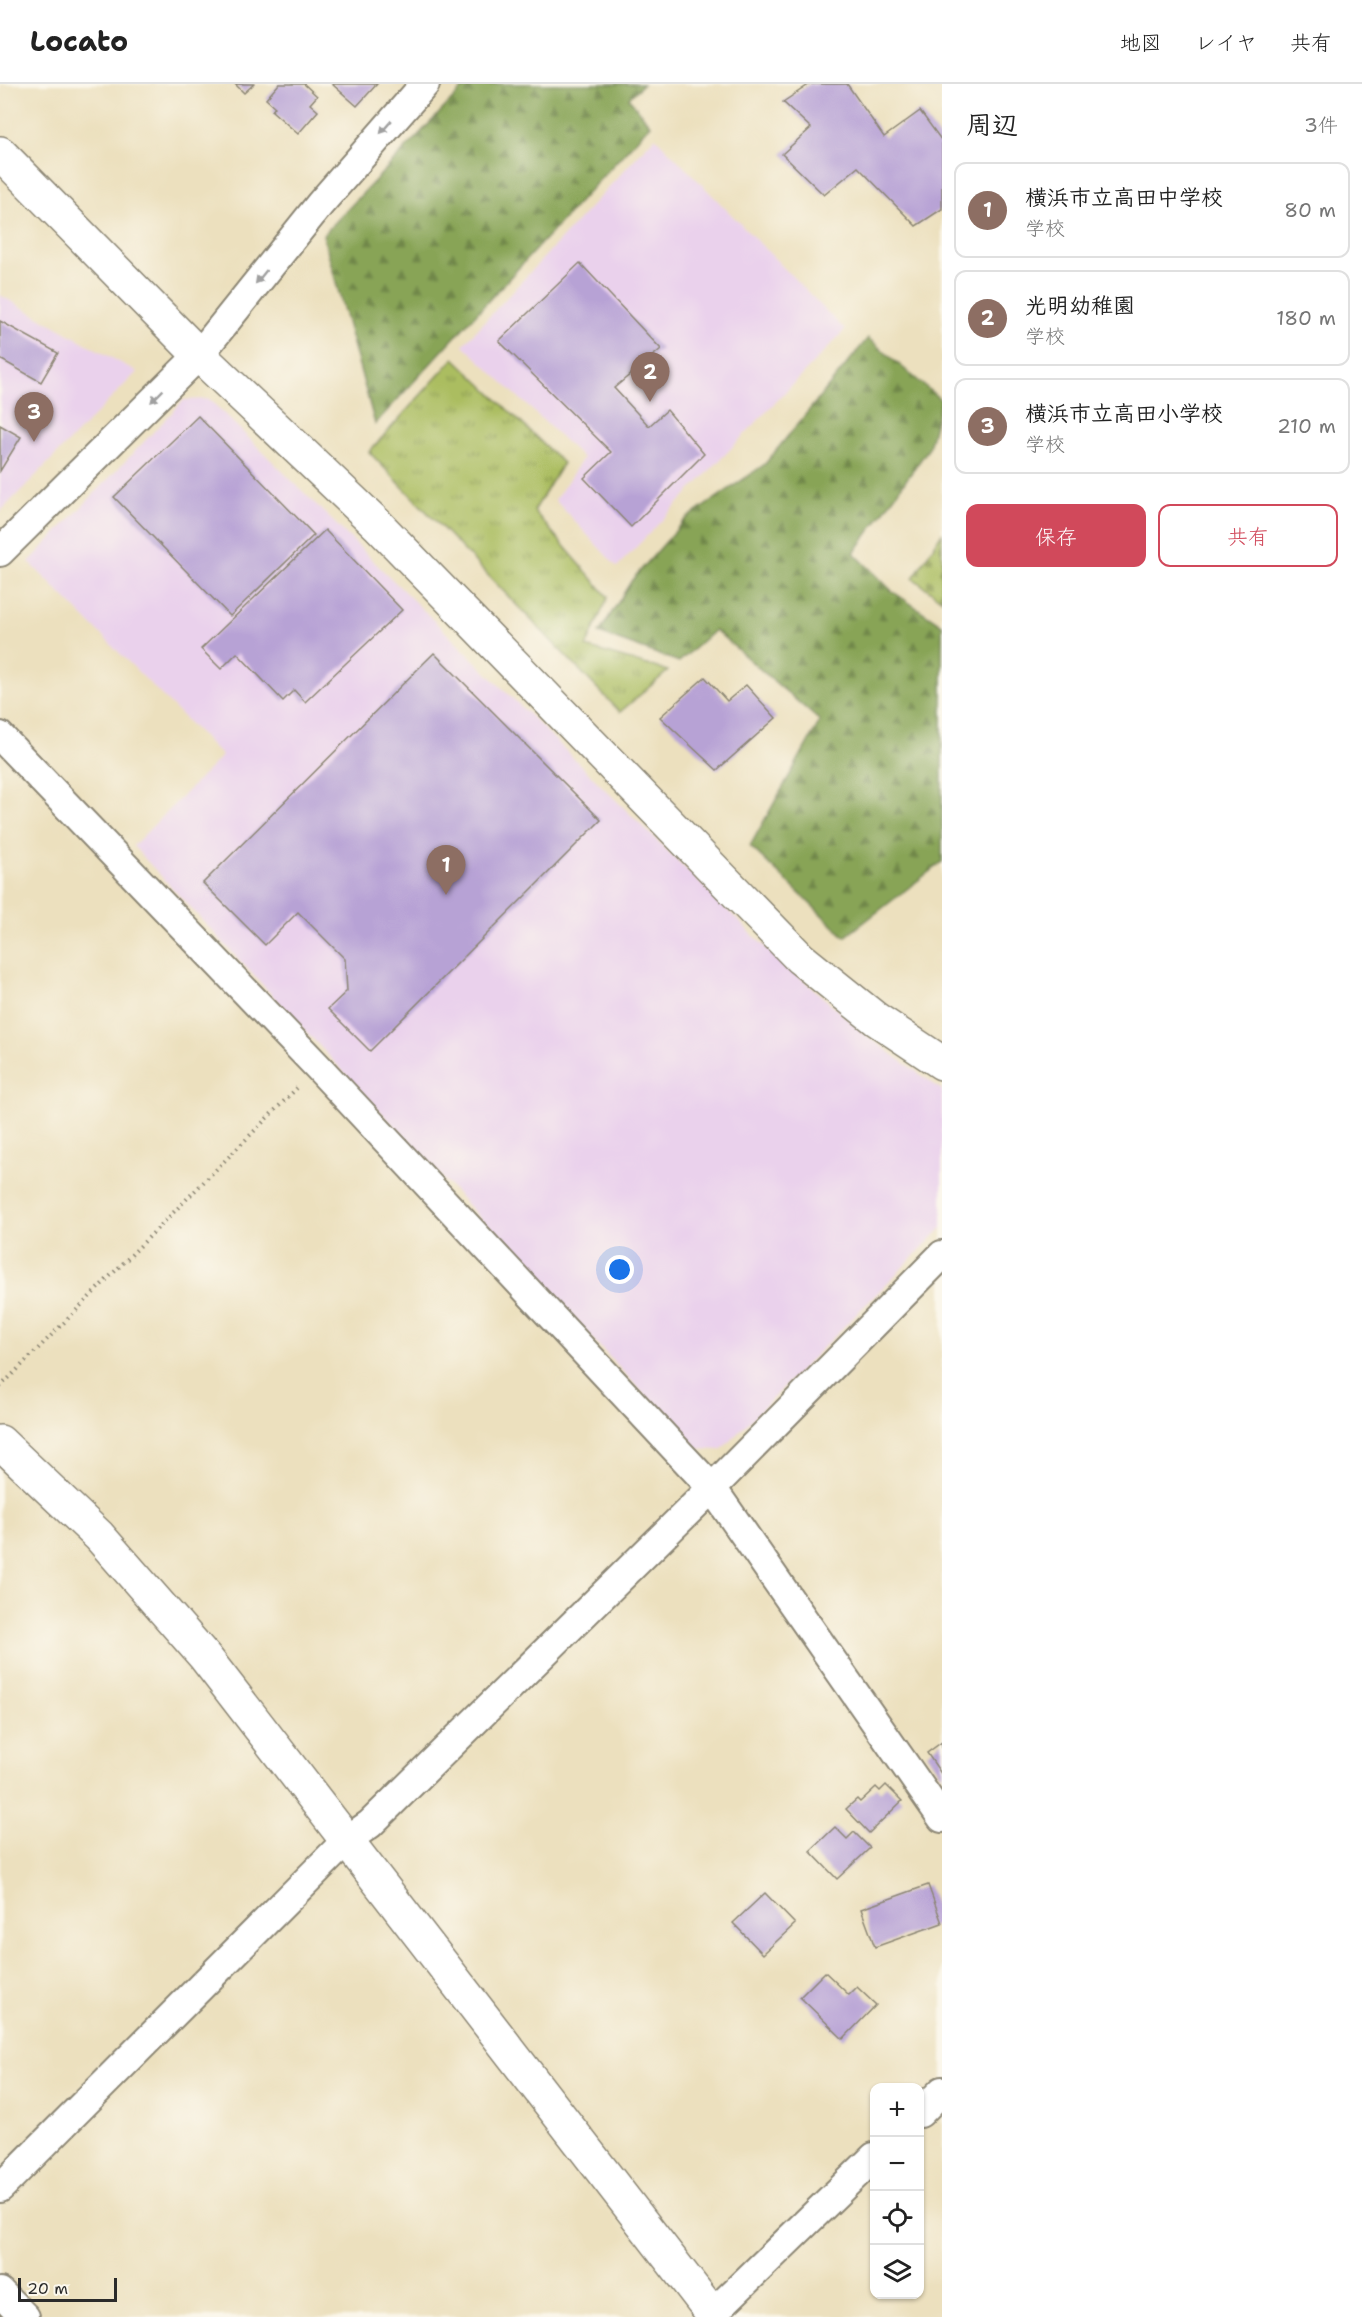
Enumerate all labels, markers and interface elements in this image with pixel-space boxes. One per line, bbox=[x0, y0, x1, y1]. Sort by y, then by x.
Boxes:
text: Locato bbox=[30, 22, 128, 60]
text: 地図 bbox=[1120, 29, 1162, 57]
text: レイヤ bbox=[1195, 29, 1257, 57]
text: 共有 bbox=[1290, 29, 1332, 57]
text: 周辺 bbox=[966, 107, 1018, 142]
text: 3件 bbox=[1304, 112, 1338, 138]
one-way arrow bbox=[380, 119, 393, 134]
text: 横浜市立高田中学校 bbox=[1025, 183, 1223, 212]
text: 1 bbox=[983, 197, 992, 223]
text: 80 m bbox=[1284, 197, 1336, 223]
text: 学校 bbox=[1025, 215, 1065, 241]
one-way arrow bbox=[256, 270, 268, 285]
text: 光明幼稚園 bbox=[1025, 291, 1135, 320]
text: 2 bbox=[981, 305, 995, 331]
text: 180 m bbox=[1276, 305, 1336, 331]
text: 学校 bbox=[1025, 323, 1065, 349]
pin: 2 bbox=[630, 352, 670, 402]
one-way arrow bbox=[151, 388, 165, 402]
pin: 3 bbox=[15, 392, 54, 442]
text: 横浜市立高田小学校 bbox=[1025, 399, 1223, 428]
text: 3 bbox=[981, 413, 995, 439]
text: 210 m bbox=[1277, 413, 1336, 439]
text: 学校 bbox=[1025, 431, 1065, 457]
button: 保存 bbox=[966, 504, 1146, 567]
button: 共有 bbox=[1158, 504, 1338, 567]
pin: 1 bbox=[426, 846, 466, 895]
your location bbox=[605, 1255, 634, 1284]
map controls bbox=[870, 2083, 924, 2299]
button: + bbox=[870, 2083, 924, 2137]
button: − bbox=[870, 2137, 924, 2191]
button: locate bbox=[870, 2191, 924, 2245]
button: layers bbox=[870, 2245, 924, 2299]
scale bar bbox=[18, 2275, 117, 2302]
text: 20 m bbox=[27, 2278, 68, 2299]

